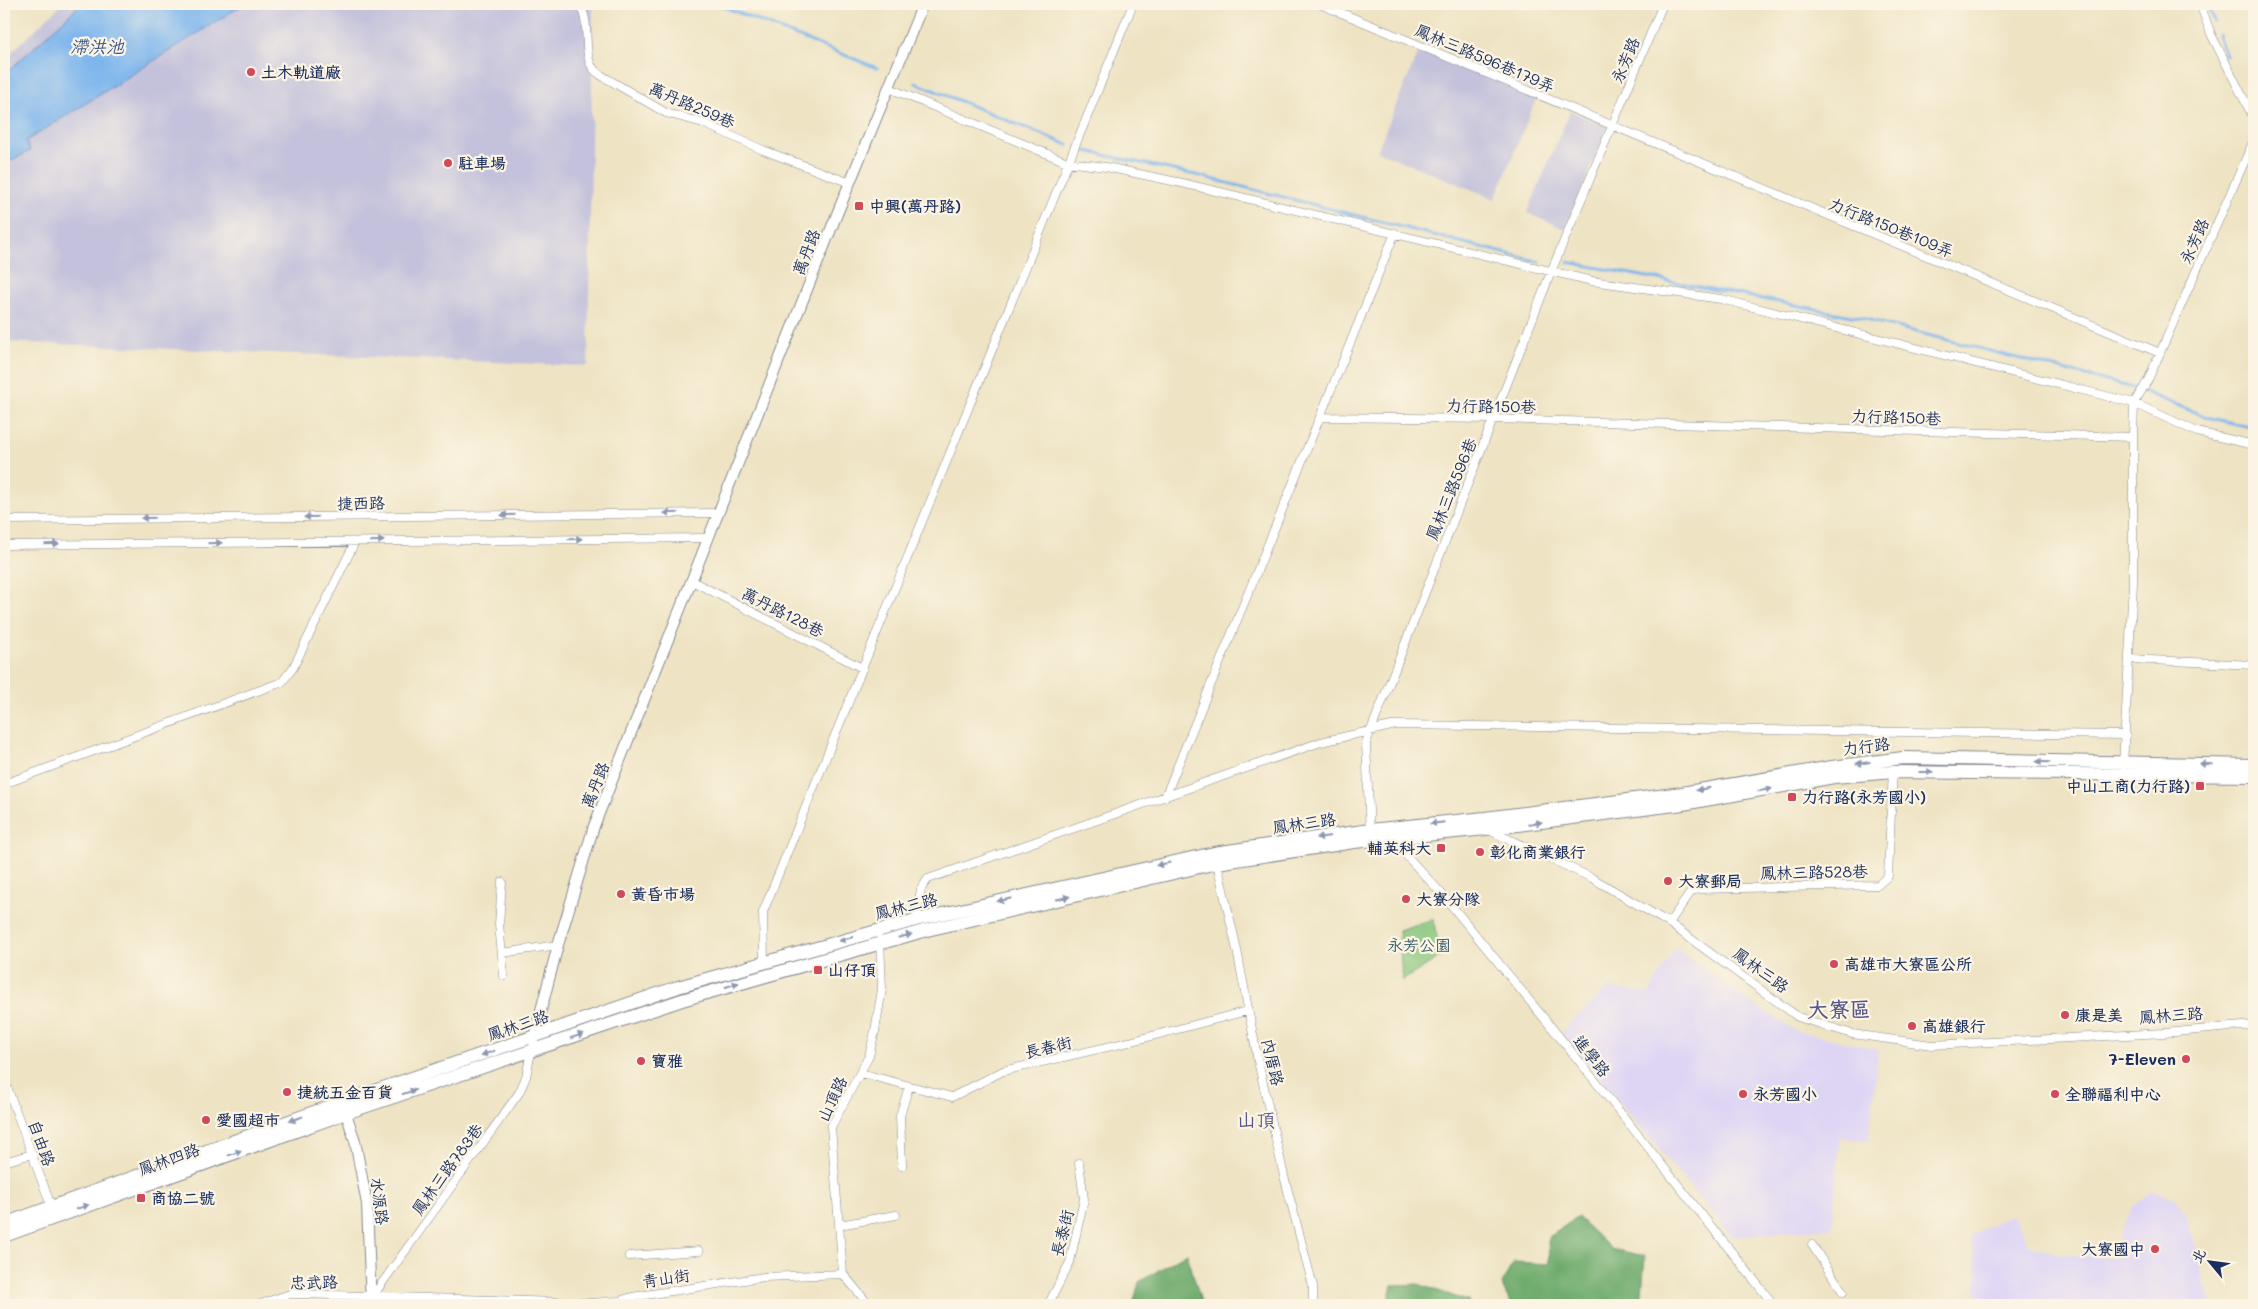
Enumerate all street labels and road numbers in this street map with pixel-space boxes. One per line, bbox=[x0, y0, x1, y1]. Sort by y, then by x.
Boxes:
street label: 鳳林三路596巷179弄 bbox=[1412, 19, 1558, 97]
street label: 永芳路 bbox=[1605, 34, 1644, 86]
street label: 萬丹路259巷 bbox=[646, 77, 739, 132]
street label: 力行路150巷109弄 bbox=[1826, 192, 1957, 261]
street label: 永芳路 bbox=[2174, 215, 2213, 267]
street label: 萬丹路 bbox=[787, 226, 824, 278]
street label: 力行路150巷 bbox=[1446, 394, 1536, 417]
street label: 力行路150巷 bbox=[1850, 404, 1942, 429]
street label: 鳳林三路596巷 bbox=[1420, 435, 1481, 543]
street label: 捷西路 bbox=[337, 492, 385, 513]
street label: 萬丹路128巷 bbox=[738, 582, 828, 641]
street label: 力行路 bbox=[1841, 732, 1891, 759]
street label: 萬丹路 bbox=[576, 759, 613, 811]
street label: 鳳林三路 bbox=[1271, 808, 1337, 837]
street label: 鳳林三路528巷 bbox=[1760, 860, 1868, 883]
street label: 鳳林三路 bbox=[872, 888, 939, 923]
street label: 鳳林三路 bbox=[1729, 942, 1793, 997]
street label: 鳳林三路 bbox=[2138, 1002, 2204, 1027]
street label: 鳳林三路 bbox=[484, 1004, 552, 1045]
street label: 進學路 bbox=[1569, 1030, 1616, 1081]
street label: 長春街 bbox=[1022, 1031, 1074, 1062]
street label: 內厝路 bbox=[1258, 1036, 1289, 1088]
street label: 山頂路 bbox=[812, 1073, 851, 1125]
street label: 自由路 bbox=[24, 1117, 61, 1169]
street label: 鳳林三路783巷 bbox=[406, 1119, 487, 1219]
street label: 鳳林四路 bbox=[135, 1138, 202, 1179]
street label: 水源路 bbox=[367, 1176, 394, 1226]
street label: 長泰街 bbox=[1046, 1207, 1078, 1259]
street label: 青山街 bbox=[641, 1264, 691, 1291]
street label: 忠武路 bbox=[290, 1271, 338, 1292]

